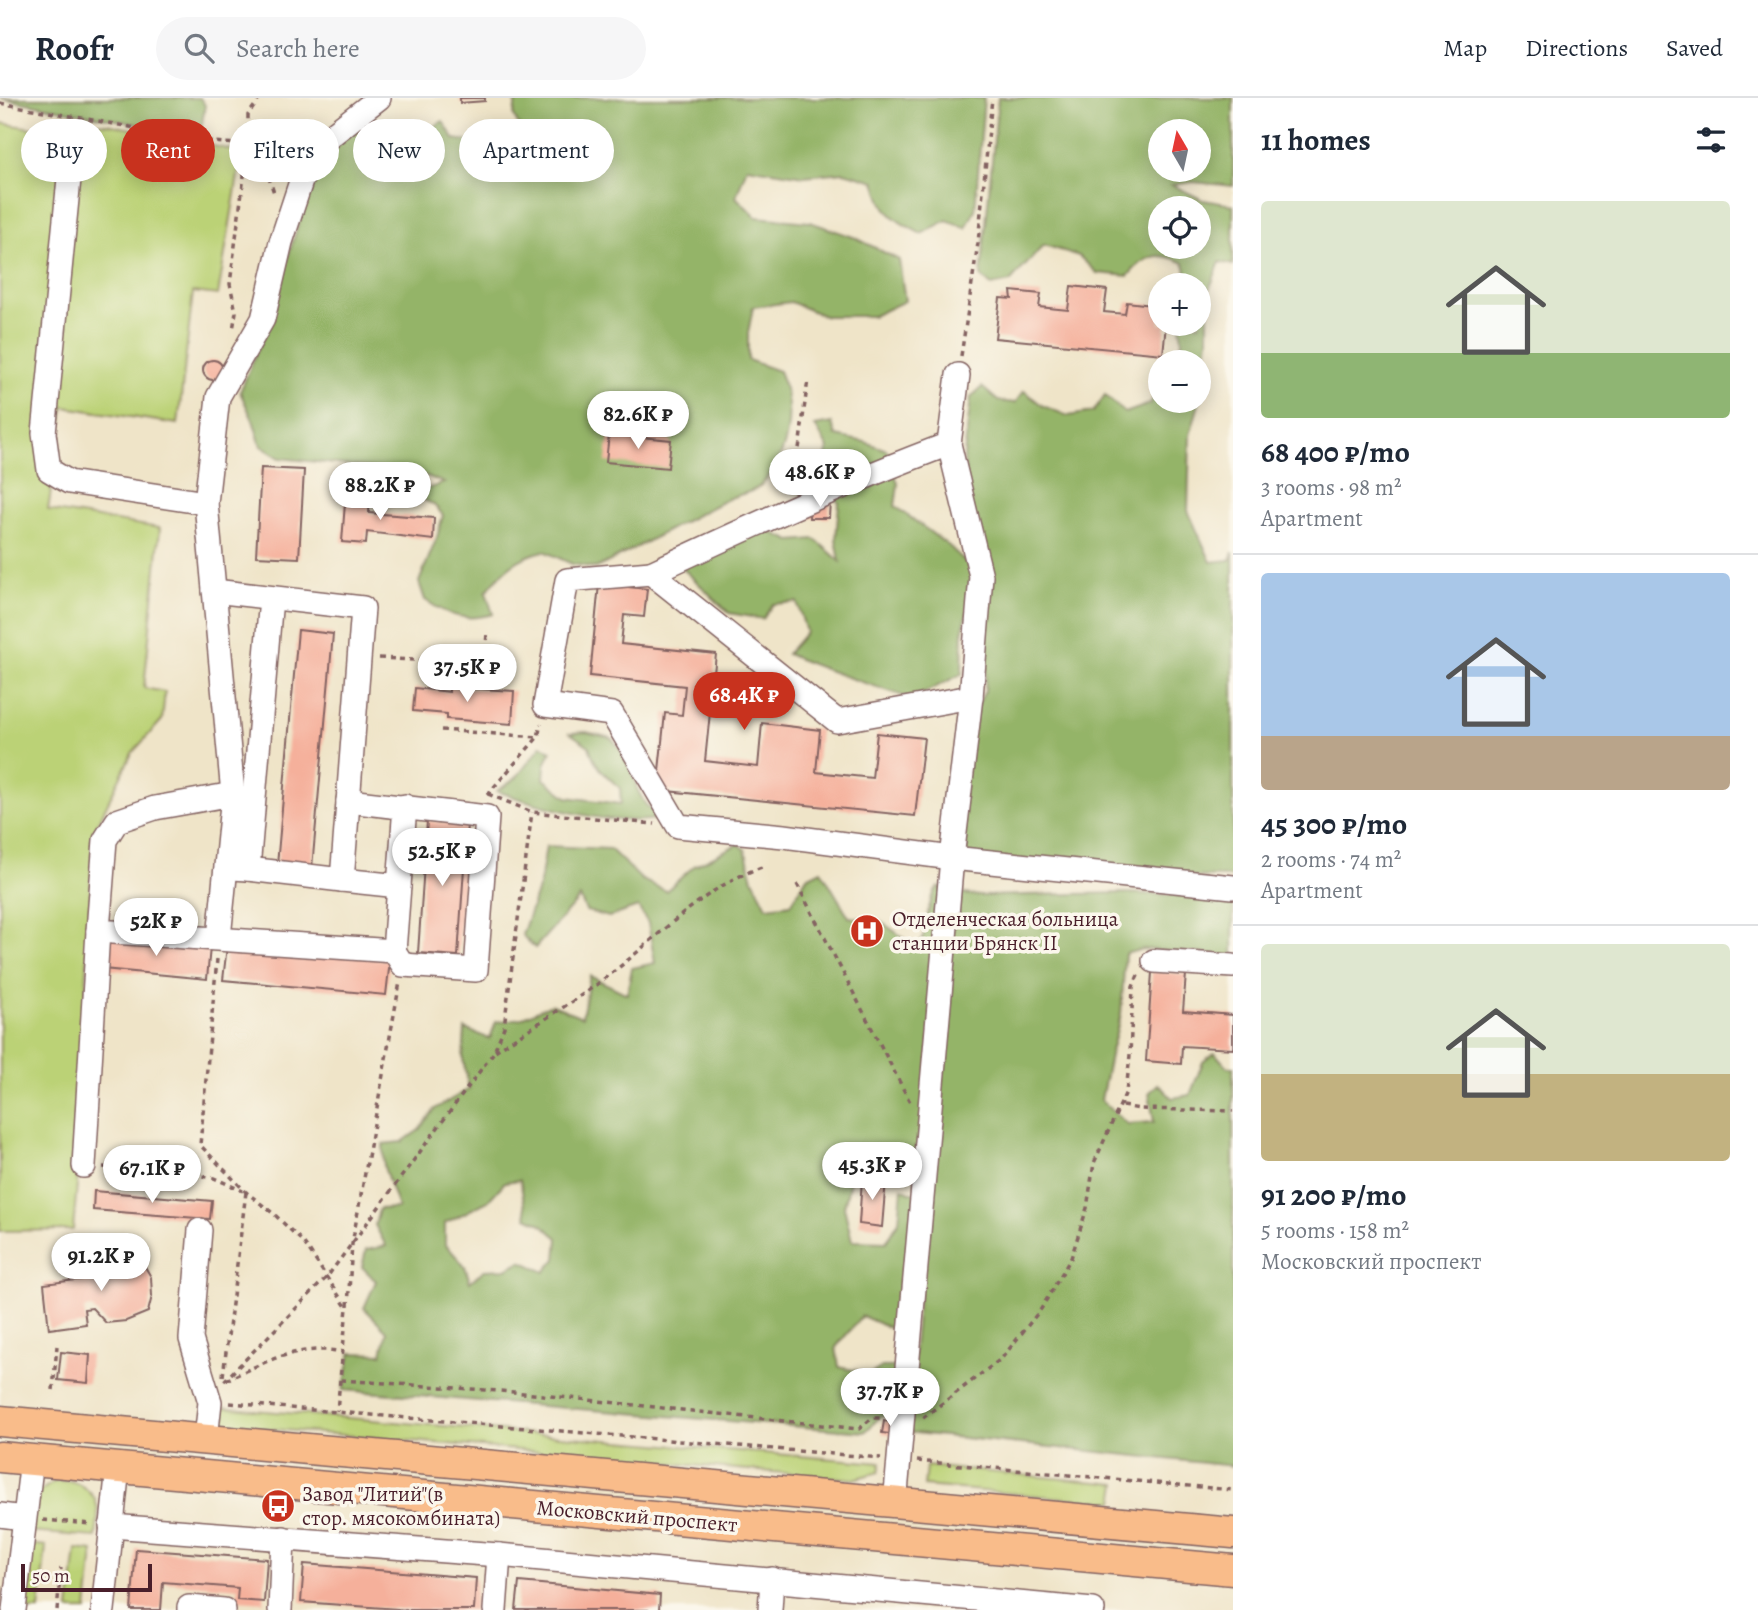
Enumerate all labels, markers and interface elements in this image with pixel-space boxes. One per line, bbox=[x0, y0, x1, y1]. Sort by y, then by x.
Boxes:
search box bbox=[156, 17, 646, 80]
text: Roofr bbox=[35, 26, 114, 71]
icon: search bbox=[180, 29, 218, 67]
text: Search here bbox=[236, 31, 360, 66]
text: Map bbox=[1443, 32, 1487, 64]
text: Directions bbox=[1525, 32, 1628, 64]
text: Saved bbox=[1666, 32, 1723, 64]
chip: Buy bbox=[21, 119, 107, 182]
chip: Rent bbox=[121, 119, 215, 182]
chip: Filters bbox=[229, 119, 339, 182]
chip: New bbox=[353, 119, 445, 182]
chip: Apartment bbox=[459, 119, 614, 182]
north arrow bbox=[1148, 119, 1211, 182]
map controls bbox=[1148, 119, 1211, 413]
text: 11 homes bbox=[1261, 120, 1371, 160]
icon: filters bbox=[1692, 121, 1730, 159]
button: locate bbox=[1148, 196, 1211, 259]
icon: home bbox=[1433, 247, 1559, 373]
button: + bbox=[1148, 273, 1211, 336]
button: − bbox=[1148, 350, 1211, 413]
pin: 82.6K ₽ bbox=[573, 392, 703, 451]
text: 82.6K ₽ bbox=[603, 398, 673, 429]
text: 68 400 ₽/mo bbox=[1261, 432, 1410, 472]
pin: 48.6K ₽ bbox=[755, 450, 885, 509]
text: 48.6K ₽ bbox=[785, 456, 855, 487]
pin: 88.2K ₽ bbox=[315, 462, 445, 522]
text: 88.2K ₽ bbox=[345, 469, 415, 500]
text: 3 rooms · 98 m² bbox=[1261, 472, 1402, 503]
text: Apartment bbox=[1261, 503, 1363, 534]
icon: home bbox=[1433, 619, 1559, 745]
pin: 37.5K ₽ bbox=[402, 644, 532, 704]
text: 37.5K ₽ bbox=[434, 651, 500, 682]
pin: 68.4K ₽ bbox=[679, 672, 809, 732]
text: 68.4K ₽ bbox=[709, 679, 779, 710]
text: 45 300 ₽/mo bbox=[1261, 804, 1407, 844]
pin: 52.5K ₽ bbox=[377, 828, 507, 888]
text: 52.5K ₽ bbox=[408, 835, 476, 866]
text: 2 rooms · 74 m² bbox=[1261, 844, 1401, 875]
text: Apartment bbox=[1261, 875, 1363, 906]
pin: 52K ₽ bbox=[107, 898, 205, 958]
text: 52K ₽ bbox=[130, 905, 182, 936]
place label: Отделенческая больница станции Брянск II bbox=[892, 905, 1119, 957]
hospital icon: Отделенческая больница станции Брянск II bbox=[848, 912, 886, 950]
icon: home bbox=[1433, 990, 1559, 1116]
pin: 45.3K ₽ bbox=[807, 1142, 937, 1202]
pin: 67.1K ₽ bbox=[87, 1146, 217, 1205]
text: 45.3K ₽ bbox=[838, 1149, 906, 1180]
text: 67.1K ₽ bbox=[119, 1152, 185, 1183]
text: 91 200 ₽/mo bbox=[1261, 1175, 1406, 1215]
text: 5 rooms · 158 m² bbox=[1261, 1215, 1409, 1246]
pin: 91.2K ₽ bbox=[36, 1234, 166, 1293]
text: 91.2K ₽ bbox=[67, 1240, 135, 1271]
text: Московский проспект bbox=[1261, 1246, 1482, 1277]
pin: 37.7K ₽ bbox=[825, 1368, 955, 1428]
text: 37.7K ₽ bbox=[857, 1375, 923, 1406]
place label: Завод "Литий"(в стор. мясокомбината) bbox=[302, 1480, 500, 1532]
bus stop icon: Завод "Литий"(в стор. мясокомбината) bbox=[259, 1487, 297, 1525]
street label: Московский проспект bbox=[535, 1493, 739, 1539]
scale bar bbox=[21, 1561, 152, 1593]
text: 50 m bbox=[32, 1563, 70, 1589]

